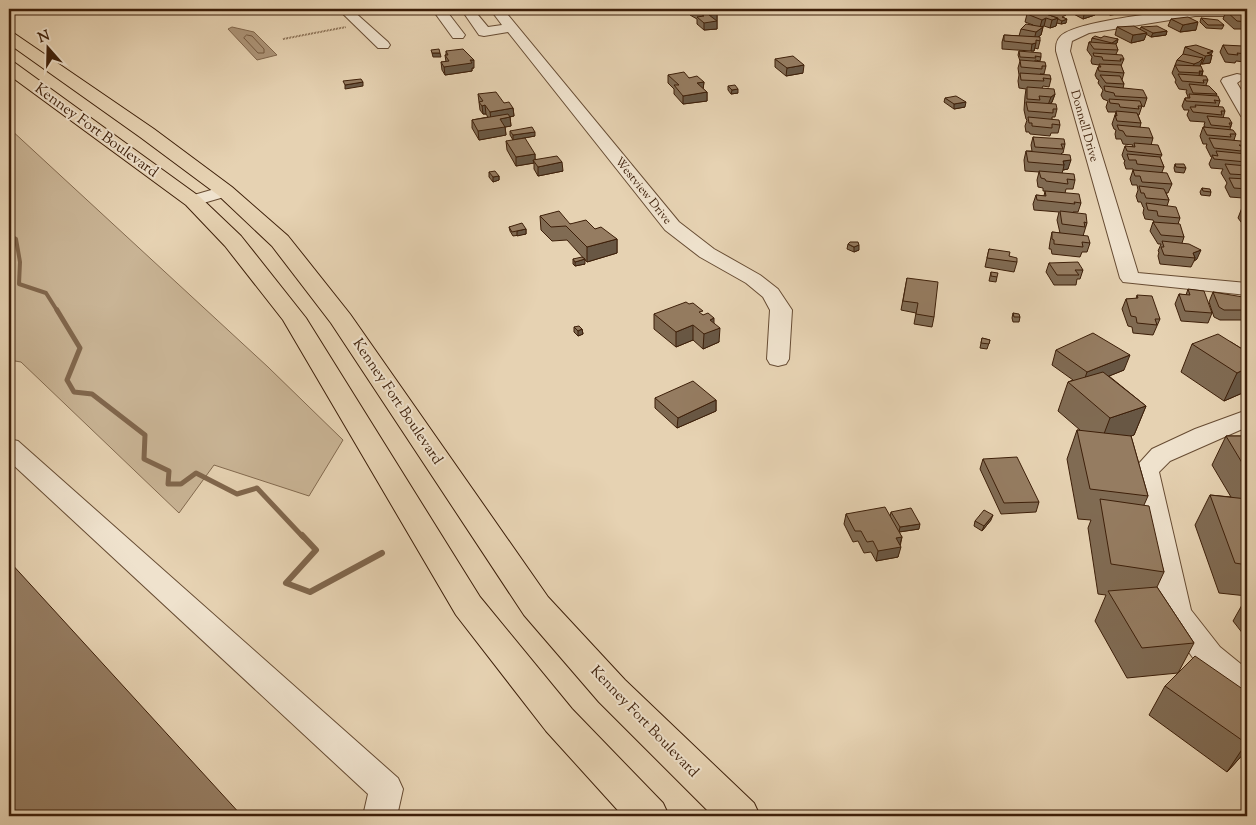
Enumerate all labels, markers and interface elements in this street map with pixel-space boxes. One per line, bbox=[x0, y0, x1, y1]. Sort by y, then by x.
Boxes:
north arrow bbox=[22, 22, 72, 72]
text: N bbox=[36, 26, 53, 49]
street label: Kenney Fort Boulevard bbox=[30, 79, 163, 183]
street label: Donnell Drive bbox=[1065, 88, 1103, 164]
street label: Westview Drive bbox=[610, 153, 676, 229]
street label: Kenney Fort Boulevard bbox=[347, 335, 447, 470]
street label: Kenney Fort Boulevard bbox=[585, 661, 703, 783]

